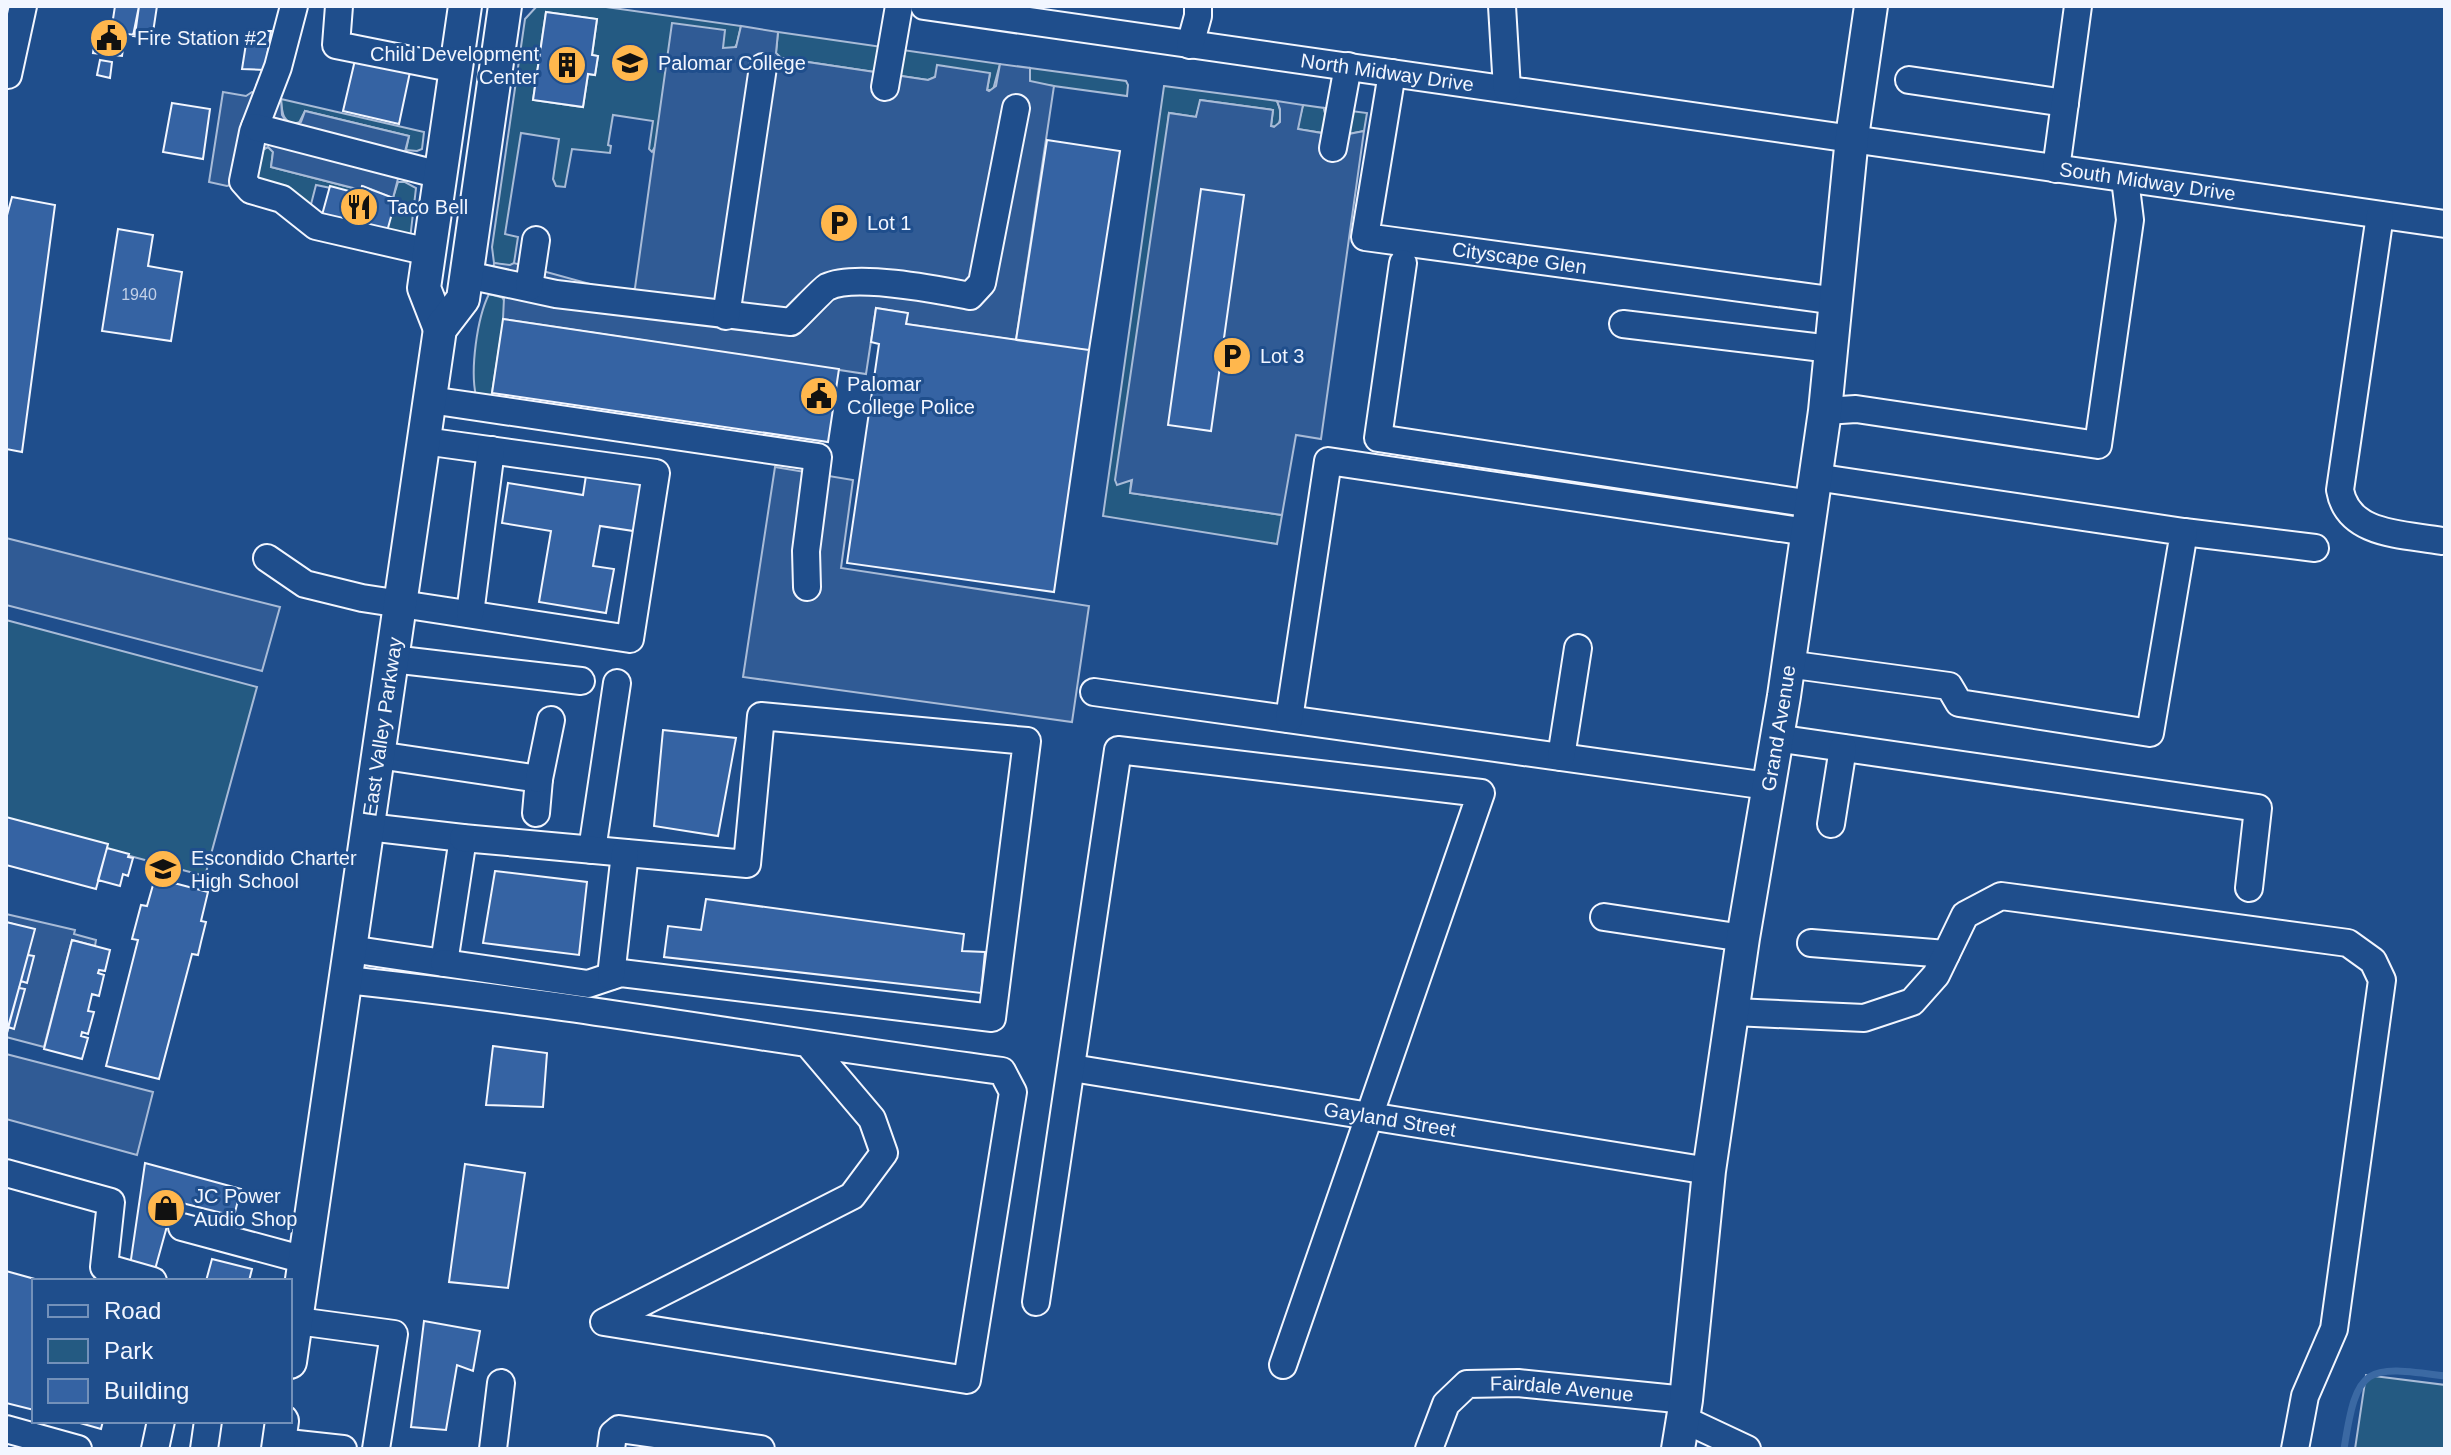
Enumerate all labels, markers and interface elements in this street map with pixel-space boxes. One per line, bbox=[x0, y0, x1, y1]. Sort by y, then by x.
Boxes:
public building icon: Fire Station #2 bbox=[88, 17, 130, 59]
place label: Fire Station #2 bbox=[137, 27, 267, 49]
school or university icon: Palomar College bbox=[609, 42, 651, 84]
place label: Child Development Center bbox=[370, 43, 539, 88]
building icon: Child Development Center bbox=[546, 44, 588, 86]
street label: North Midway Drive bbox=[1299, 49, 1475, 96]
place label: Palomar College bbox=[658, 52, 806, 74]
street label: South Midway Drive bbox=[2058, 158, 2237, 205]
restaurant icon: Taco Bell bbox=[338, 186, 380, 228]
place label: Taco Bell bbox=[387, 196, 468, 218]
parking icon: Lot 1 bbox=[818, 202, 860, 244]
place label: Lot 1 bbox=[867, 212, 911, 234]
street label: Cityscape Glen bbox=[1451, 238, 1588, 278]
house number: 1940 bbox=[121, 286, 157, 303]
parking icon: Lot 3 bbox=[1211, 335, 1253, 377]
place label: Lot 3 bbox=[1260, 345, 1304, 367]
place label: Palomar College Police bbox=[847, 373, 975, 418]
public building icon: Palomar College Police bbox=[798, 375, 840, 417]
street label: East Valley Parkway bbox=[358, 636, 406, 818]
street label: Grand Avenue bbox=[1757, 664, 1799, 793]
place label: Escondido Charter High School bbox=[191, 847, 357, 892]
school or university icon: Escondido Charter High School bbox=[142, 848, 184, 890]
street label: Gayland Street bbox=[1322, 1098, 1458, 1141]
place label: JC Power Audio Shop bbox=[194, 1185, 297, 1230]
shop icon: JC Power Audio Shop bbox=[145, 1187, 187, 1229]
legend bbox=[32, 1279, 292, 1423]
text: Road bbox=[104, 1297, 161, 1324]
text: Park bbox=[104, 1337, 154, 1364]
street label: Fairdale Avenue bbox=[1490, 1372, 1635, 1406]
text: Building bbox=[104, 1377, 189, 1404]

